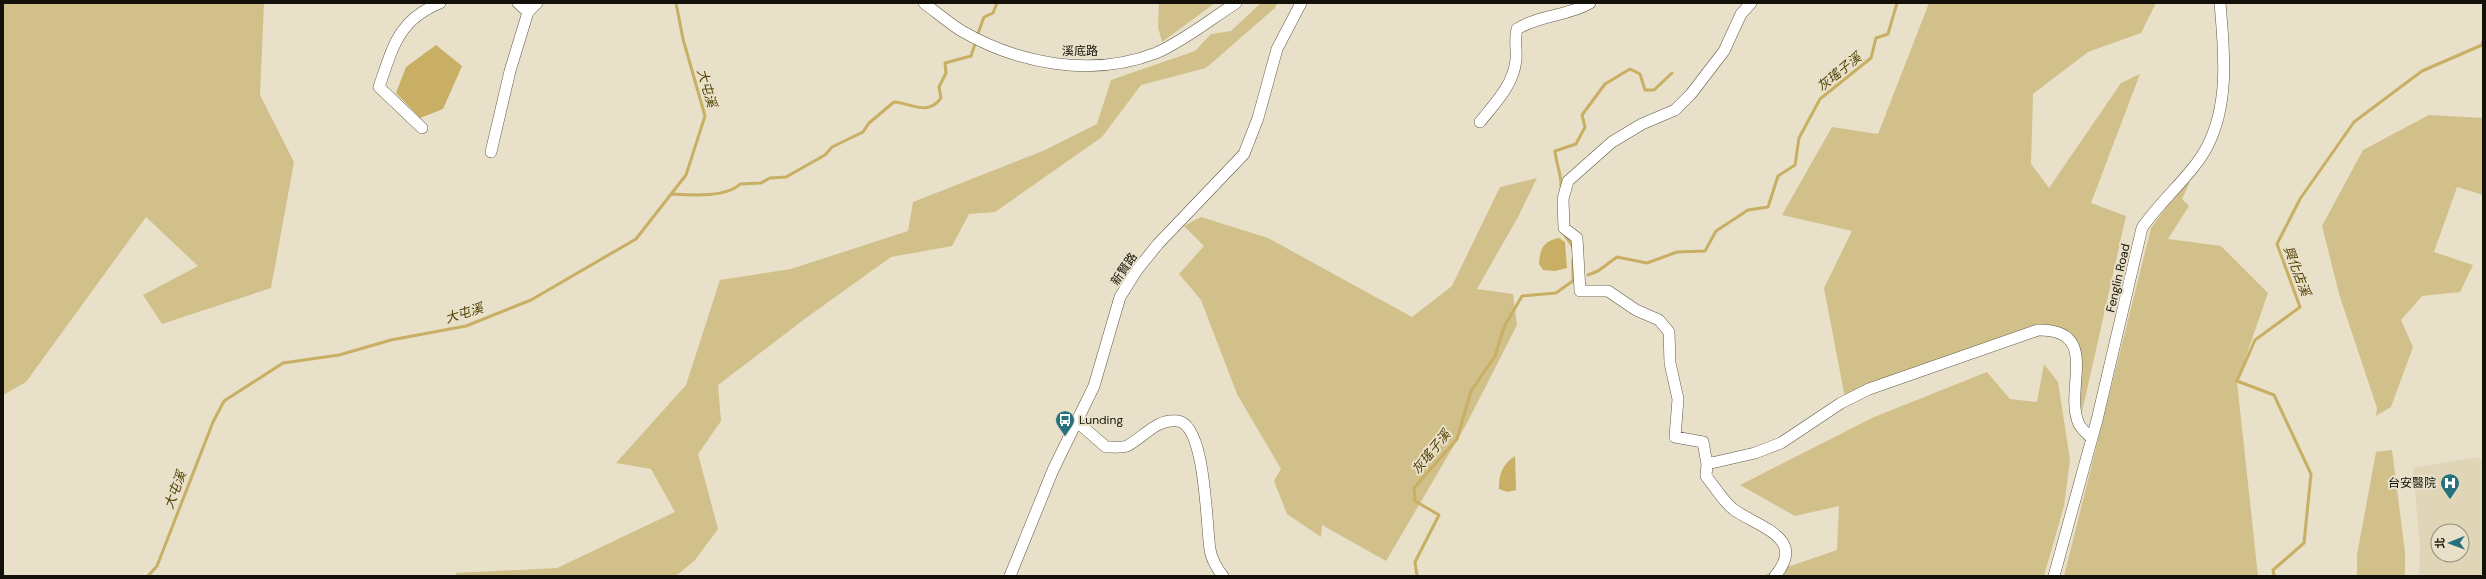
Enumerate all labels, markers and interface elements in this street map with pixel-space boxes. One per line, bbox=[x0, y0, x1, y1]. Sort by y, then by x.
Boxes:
street label: 溪底路 bbox=[1062, 43, 1098, 59]
water label: 灰瑤子溪 bbox=[1813, 48, 1866, 95]
water label: 大屯溪 bbox=[693, 67, 721, 111]
street label: Fenglin Road bbox=[2102, 242, 2134, 314]
water label: 興化店溪 bbox=[2280, 244, 2315, 300]
street label: 新賢路 bbox=[1107, 250, 1141, 288]
water label: 大屯溪 bbox=[443, 299, 487, 327]
bus stop icon: Lunding bbox=[1054, 409, 1076, 437]
place label: Lunding bbox=[1079, 412, 1123, 428]
water label: 灰瑤子溪 bbox=[1408, 425, 1455, 478]
water label: 大屯溪 bbox=[160, 467, 191, 511]
hospital icon: 台安醫院 bbox=[2439, 472, 2461, 500]
place label: 台安醫院 bbox=[2388, 475, 2436, 491]
north arrow bbox=[2430, 523, 2470, 563]
text: 北 bbox=[2433, 538, 2447, 549]

